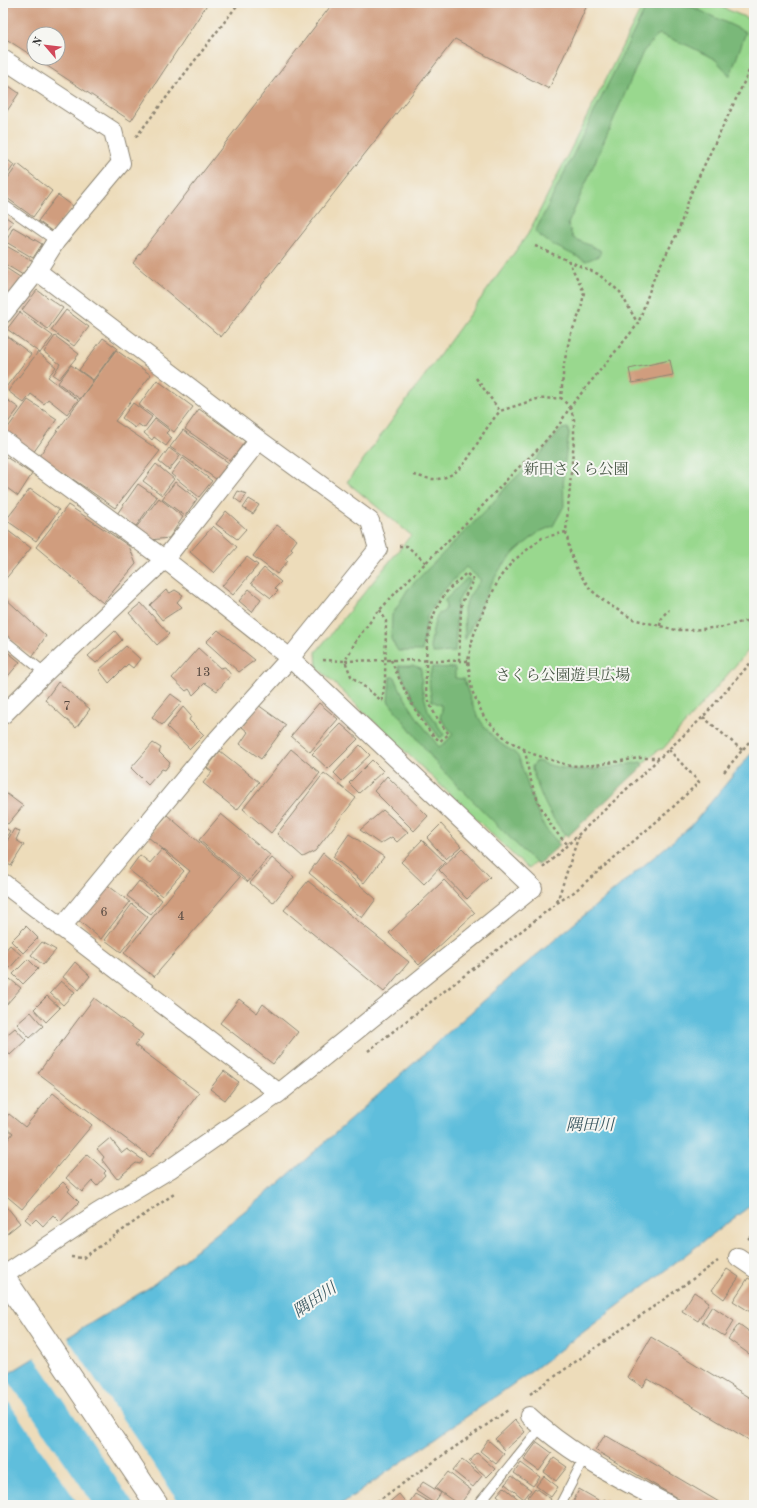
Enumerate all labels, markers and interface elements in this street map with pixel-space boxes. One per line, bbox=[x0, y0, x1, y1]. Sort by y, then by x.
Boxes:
north arrow bbox=[26, 26, 66, 66]
text: N bbox=[32, 35, 46, 48]
park label: 新田さくら公園 bbox=[523, 461, 629, 478]
house number: 13 bbox=[195, 666, 211, 679]
park label: さくら公園遊具広場 bbox=[495, 667, 631, 684]
house number: 7 bbox=[63, 700, 71, 713]
house number: 6 bbox=[100, 906, 108, 919]
house number: 4 bbox=[177, 910, 185, 923]
water label: 隅田川 bbox=[566, 1116, 616, 1134]
water label: 隅田川 bbox=[290, 1278, 341, 1321]

